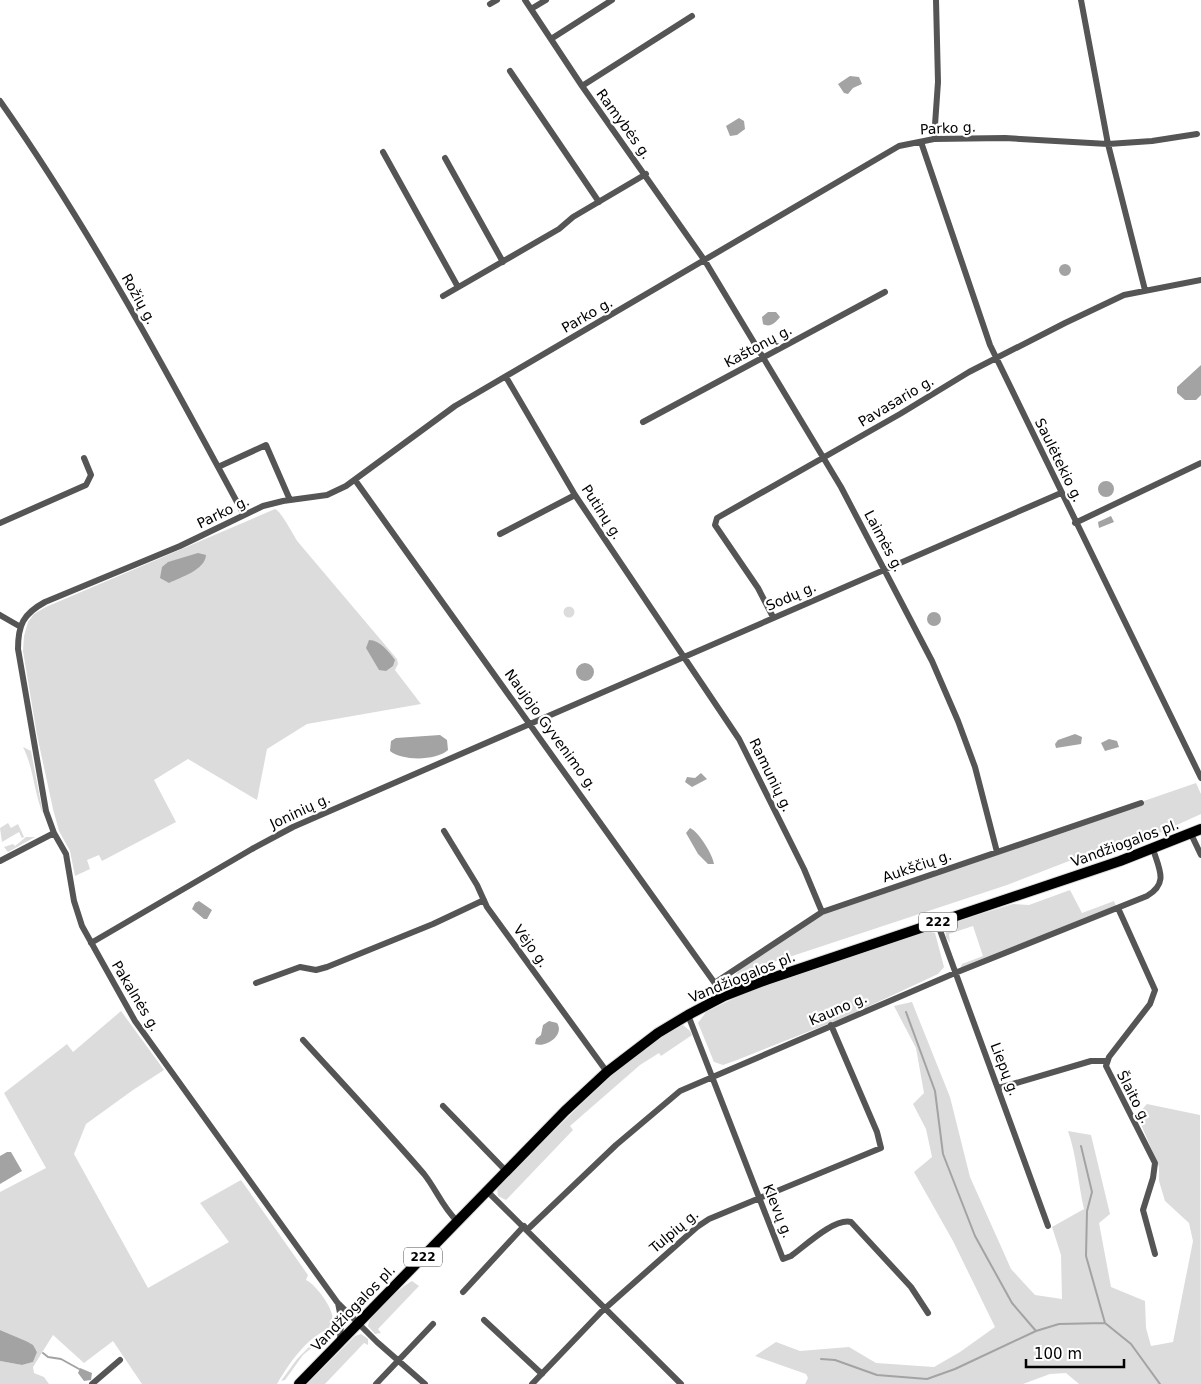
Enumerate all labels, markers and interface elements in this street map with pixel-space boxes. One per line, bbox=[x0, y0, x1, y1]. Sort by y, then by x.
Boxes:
street label: Ramybės g. bbox=[593, 86, 655, 162]
street label: Parko g. bbox=[920, 119, 976, 137]
street label: Rožių g. bbox=[119, 271, 159, 327]
street label: Parko g. bbox=[559, 294, 615, 336]
street label: Kaštonų g. bbox=[721, 321, 795, 371]
street label: Pavasario g. bbox=[855, 372, 937, 430]
street label: Saulėtekio g. bbox=[1032, 415, 1086, 505]
street label: Putinų g. bbox=[578, 482, 626, 542]
street label: Parko g. bbox=[194, 493, 252, 531]
street label: Laimės g. bbox=[861, 507, 907, 575]
street label: Sodų g. bbox=[763, 578, 819, 614]
street label: Naujojo Gyvenimo g. bbox=[502, 666, 600, 794]
street label: Ramunių g. bbox=[746, 736, 796, 814]
street label: Joninių g. bbox=[266, 790, 333, 832]
street label: Vandžiogalos pl. bbox=[1069, 816, 1181, 870]
street label: Aukščių g. bbox=[880, 847, 954, 885]
road number: 222 bbox=[919, 912, 957, 932]
street label: Vėjo g. bbox=[510, 922, 552, 970]
street label: Vandžiogalos pl. bbox=[686, 948, 798, 1006]
street label: Pakalnės g. bbox=[109, 958, 163, 1034]
street label: Kauno g. bbox=[807, 990, 869, 1028]
street label: Liepų g. bbox=[988, 1040, 1022, 1098]
street label: Šlaito g. bbox=[1114, 1067, 1155, 1126]
street label: Klevų g. bbox=[760, 1182, 796, 1240]
street label: Tulpių g. bbox=[646, 1206, 702, 1257]
road number: 222 bbox=[404, 1248, 442, 1266]
street label: Vandžiogalos pl. bbox=[308, 1262, 398, 1354]
scale bar bbox=[1026, 1336, 1124, 1368]
text: 100 m bbox=[1034, 1345, 1082, 1363]

